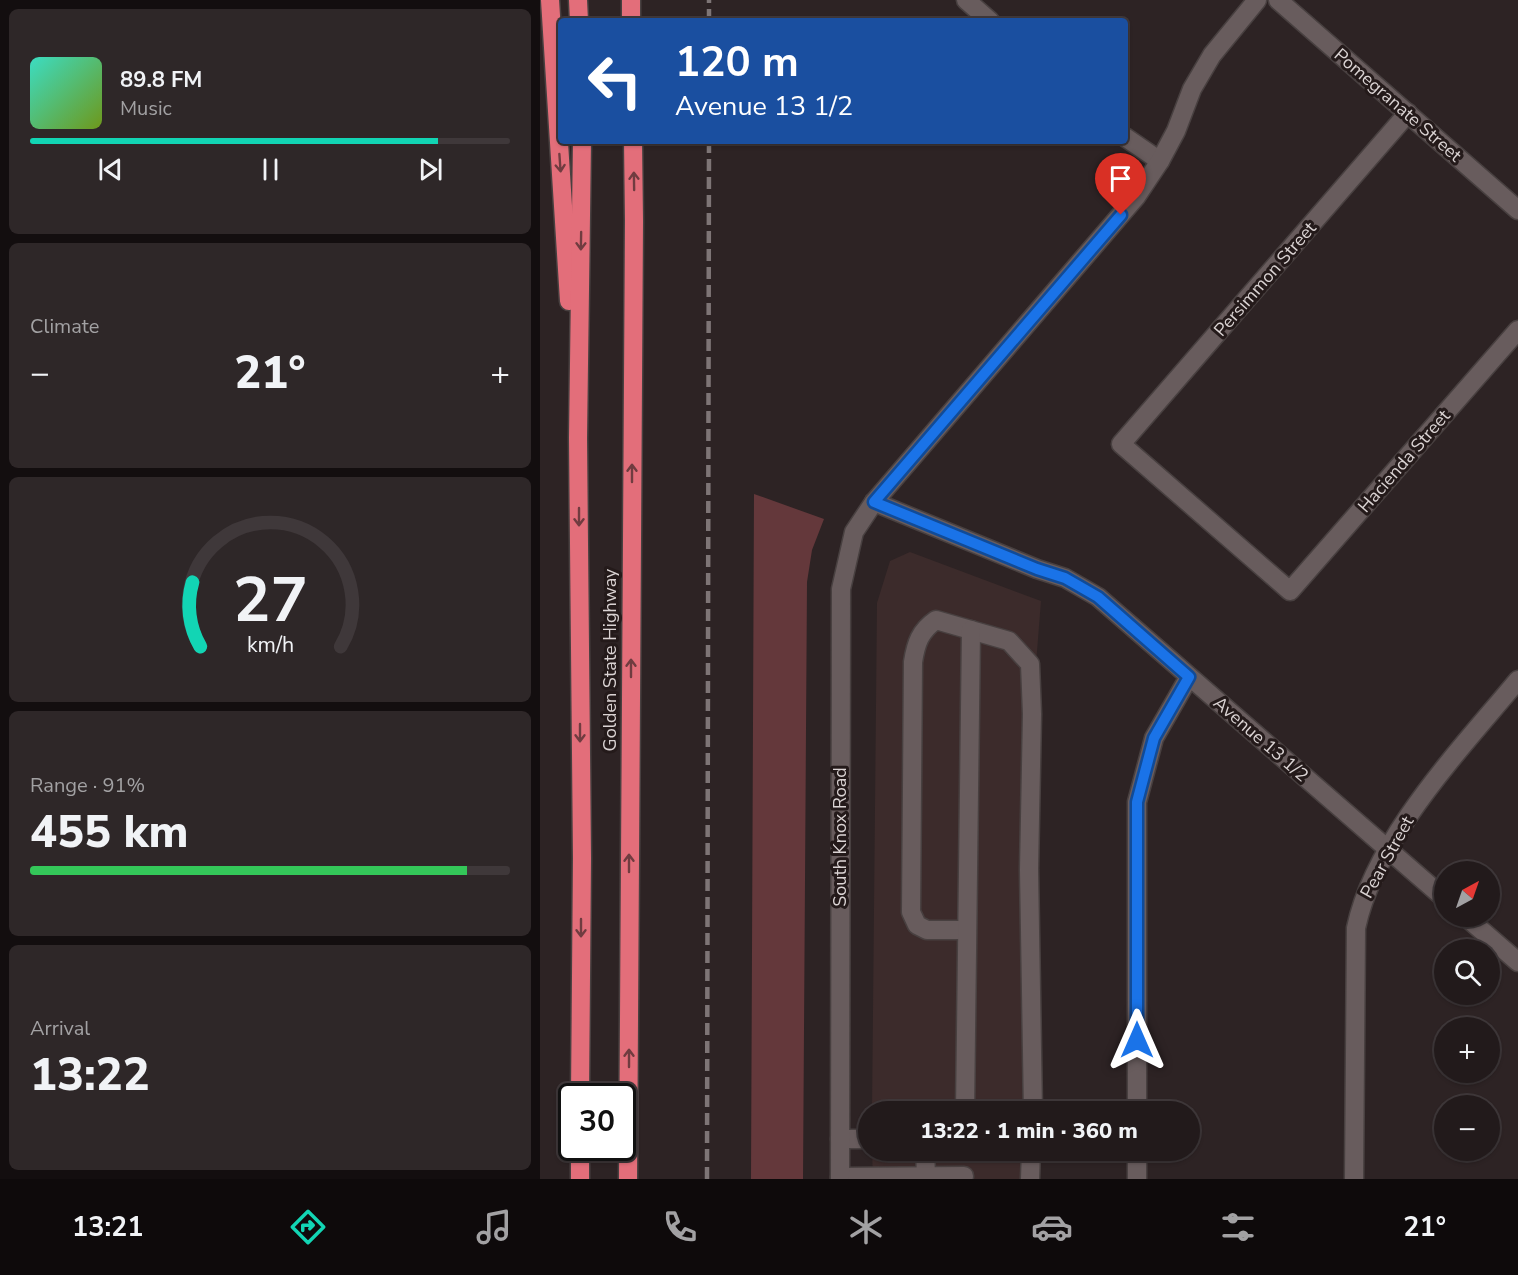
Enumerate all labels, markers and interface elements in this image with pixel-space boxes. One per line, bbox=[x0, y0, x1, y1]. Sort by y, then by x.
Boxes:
text: 120 m bbox=[675, 34, 799, 91]
icon: left bbox=[576, 42, 654, 120]
street label: Pomegranate Street bbox=[1329, 43, 1467, 168]
text: 89.8 FM bbox=[120, 65, 202, 95]
text: Avenue 13 1/2 bbox=[675, 88, 853, 125]
text: Music bbox=[120, 95, 172, 122]
icon: previous bbox=[94, 153, 127, 186]
icon: pause bbox=[254, 153, 287, 186]
icon: next bbox=[414, 153, 447, 186]
one-way arrow bbox=[555, 153, 566, 173]
pin bbox=[1095, 153, 1146, 215]
icon: arrive bbox=[1104, 162, 1137, 195]
one-way arrow bbox=[628, 172, 639, 192]
street label: Persimmon Street bbox=[1209, 216, 1322, 341]
one-way arrow bbox=[575, 231, 586, 251]
text: Climate bbox=[30, 313, 99, 340]
text: 21° bbox=[234, 343, 306, 404]
text: − bbox=[30, 351, 50, 396]
text: + bbox=[490, 351, 510, 396]
street label: Hacienda Street bbox=[1353, 404, 1456, 518]
one-way arrow bbox=[626, 463, 638, 483]
one-way arrow bbox=[573, 507, 584, 527]
text: 27 bbox=[233, 558, 307, 643]
street label: Golden State Highway bbox=[598, 568, 622, 751]
text: km/h bbox=[246, 630, 294, 660]
one-way arrow bbox=[625, 658, 637, 678]
street label: Avenue 13 1/2 bbox=[1208, 691, 1314, 787]
one-way arrow bbox=[575, 723, 586, 743]
street label: South Knox Road bbox=[828, 767, 852, 907]
text: Range · 91% bbox=[30, 772, 145, 799]
text: 455 km bbox=[30, 802, 189, 863]
street label: Pear Street bbox=[1355, 811, 1420, 902]
one-way arrow bbox=[623, 853, 635, 873]
north arrow bbox=[1434, 861, 1500, 927]
map controls bbox=[1434, 861, 1500, 1161]
one-way arrow bbox=[575, 918, 587, 938]
button: search bbox=[1434, 939, 1500, 1005]
position arrow bbox=[1105, 1008, 1169, 1072]
text: Arrival bbox=[30, 1015, 90, 1042]
button: + bbox=[1434, 1017, 1500, 1083]
text: 13:22 bbox=[30, 1045, 150, 1106]
one-way arrow bbox=[623, 1048, 635, 1068]
speed limit sign: 30 bbox=[558, 1083, 636, 1161]
button: − bbox=[1434, 1095, 1500, 1161]
text: 13:22 · 1 min · 360 m bbox=[920, 1116, 1138, 1146]
icon: directions bbox=[287, 1206, 329, 1248]
icon: music bbox=[473, 1206, 515, 1248]
icon: phone bbox=[659, 1206, 701, 1248]
icon: climate bbox=[845, 1206, 887, 1248]
icon: car bbox=[1031, 1206, 1073, 1248]
icon: filters bbox=[1217, 1206, 1259, 1248]
text: 13:21 bbox=[72, 1209, 143, 1246]
text: 21° bbox=[1403, 1209, 1446, 1246]

